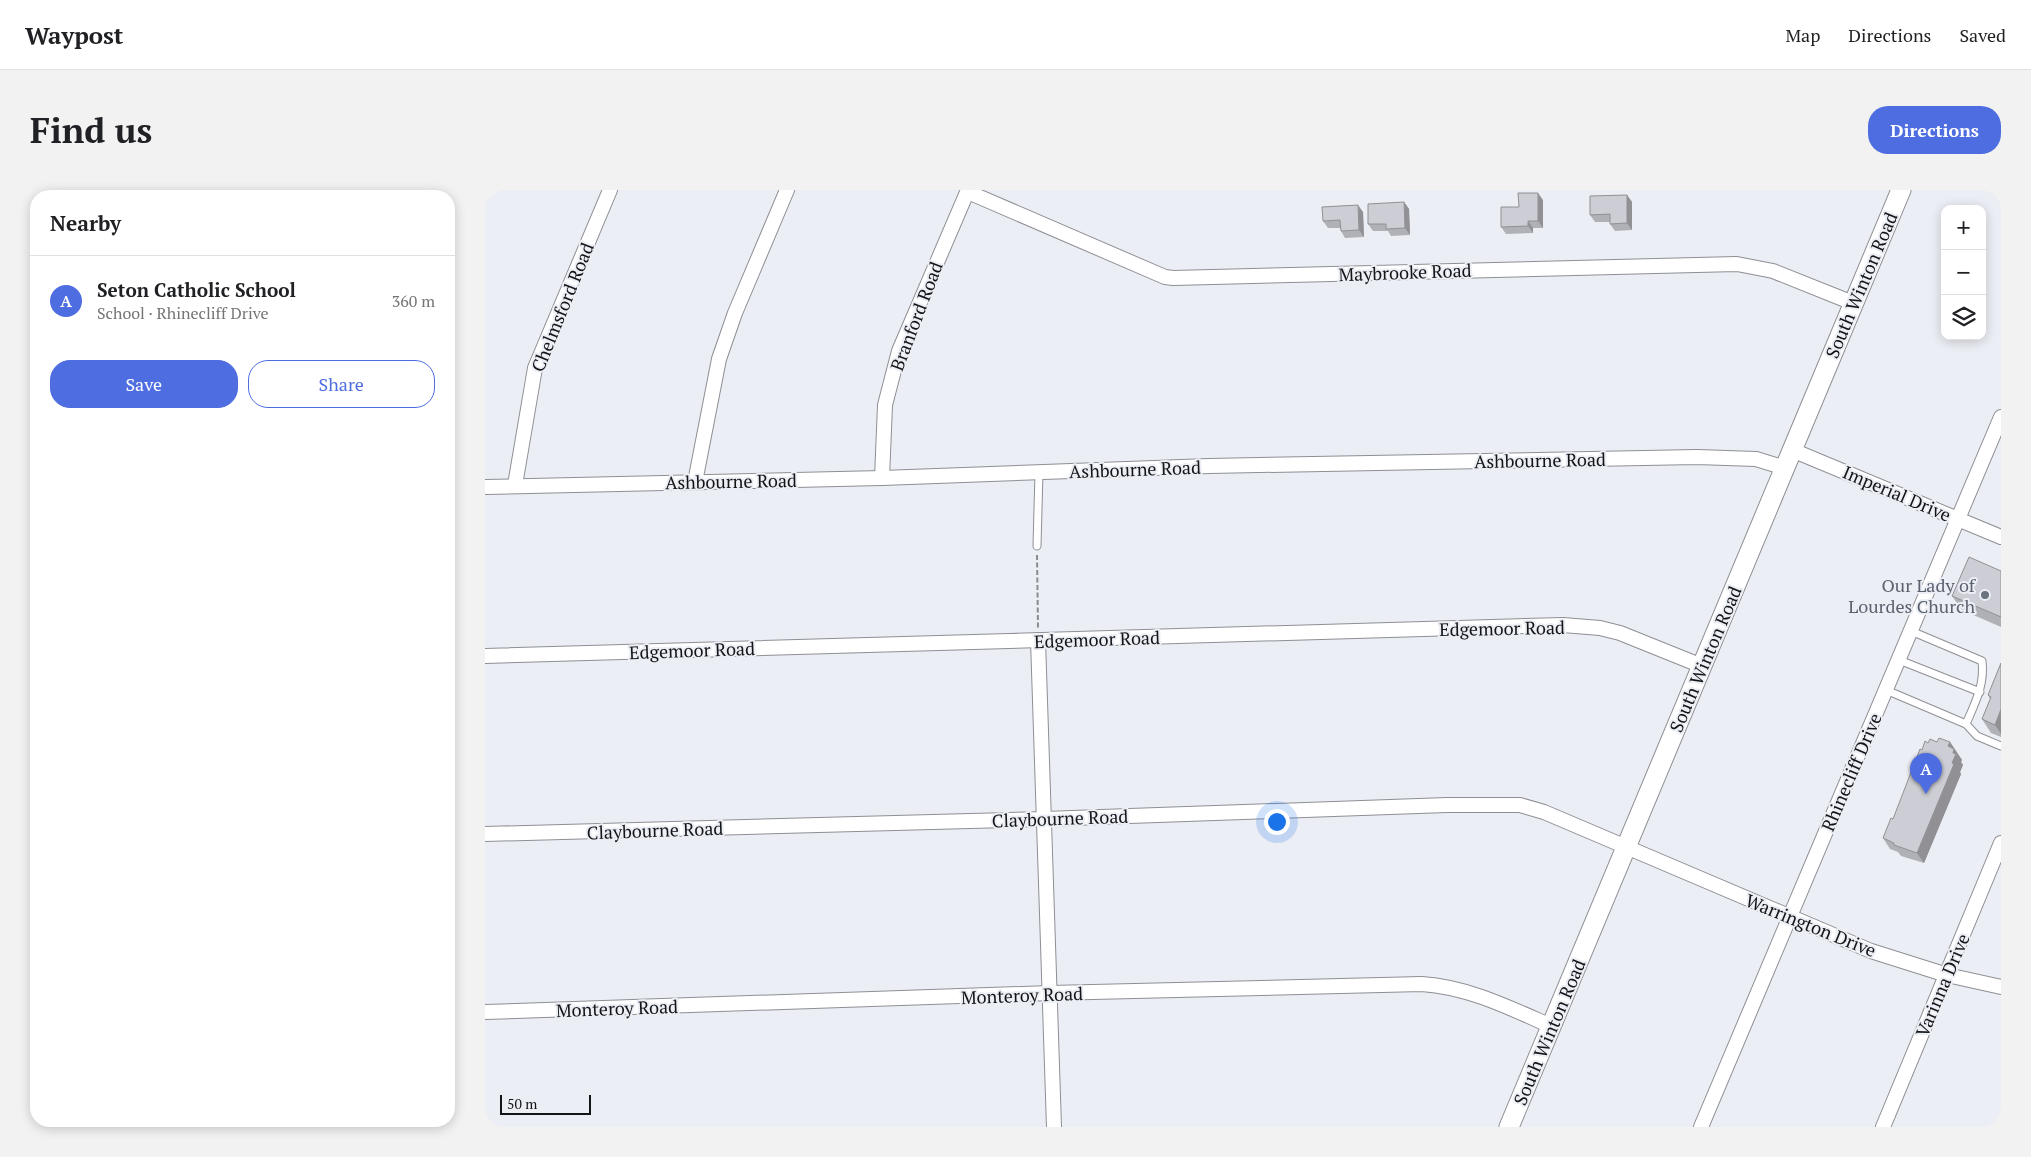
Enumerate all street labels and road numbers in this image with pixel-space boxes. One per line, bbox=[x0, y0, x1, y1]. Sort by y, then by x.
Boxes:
street label: South Winton Road bbox=[1819, 208, 1903, 362]
street label: Chelmsford Road bbox=[525, 239, 599, 375]
street label: Branford Road bbox=[884, 258, 948, 374]
street label: Maybrooke Road bbox=[1338, 258, 1472, 286]
street label: Ashbourne Road bbox=[1474, 447, 1606, 473]
street label: Ashbourne Road bbox=[1069, 455, 1201, 483]
street label: Imperial Drive bbox=[1839, 459, 1955, 527]
street label: Ashbourne Road bbox=[665, 468, 797, 494]
street label: South Winton Road bbox=[1663, 582, 1747, 736]
street label: Edgemoor Road bbox=[1439, 615, 1565, 641]
street label: Edgemoor Road bbox=[1034, 625, 1160, 653]
street label: Edgemoor Road bbox=[629, 636, 755, 664]
street label: Rhinecliff Drive bbox=[1815, 709, 1887, 835]
street label: Claybourne Road bbox=[991, 804, 1129, 832]
street label: Claybourne Road bbox=[586, 816, 724, 844]
street label: Warrington Drive bbox=[1742, 888, 1880, 962]
street label: Varinna Drive bbox=[1909, 930, 1975, 1040]
street label: South Winton Road bbox=[1507, 955, 1591, 1109]
street label: Monteroy Road bbox=[961, 981, 1083, 1009]
street label: Monteroy Road bbox=[556, 994, 678, 1022]

